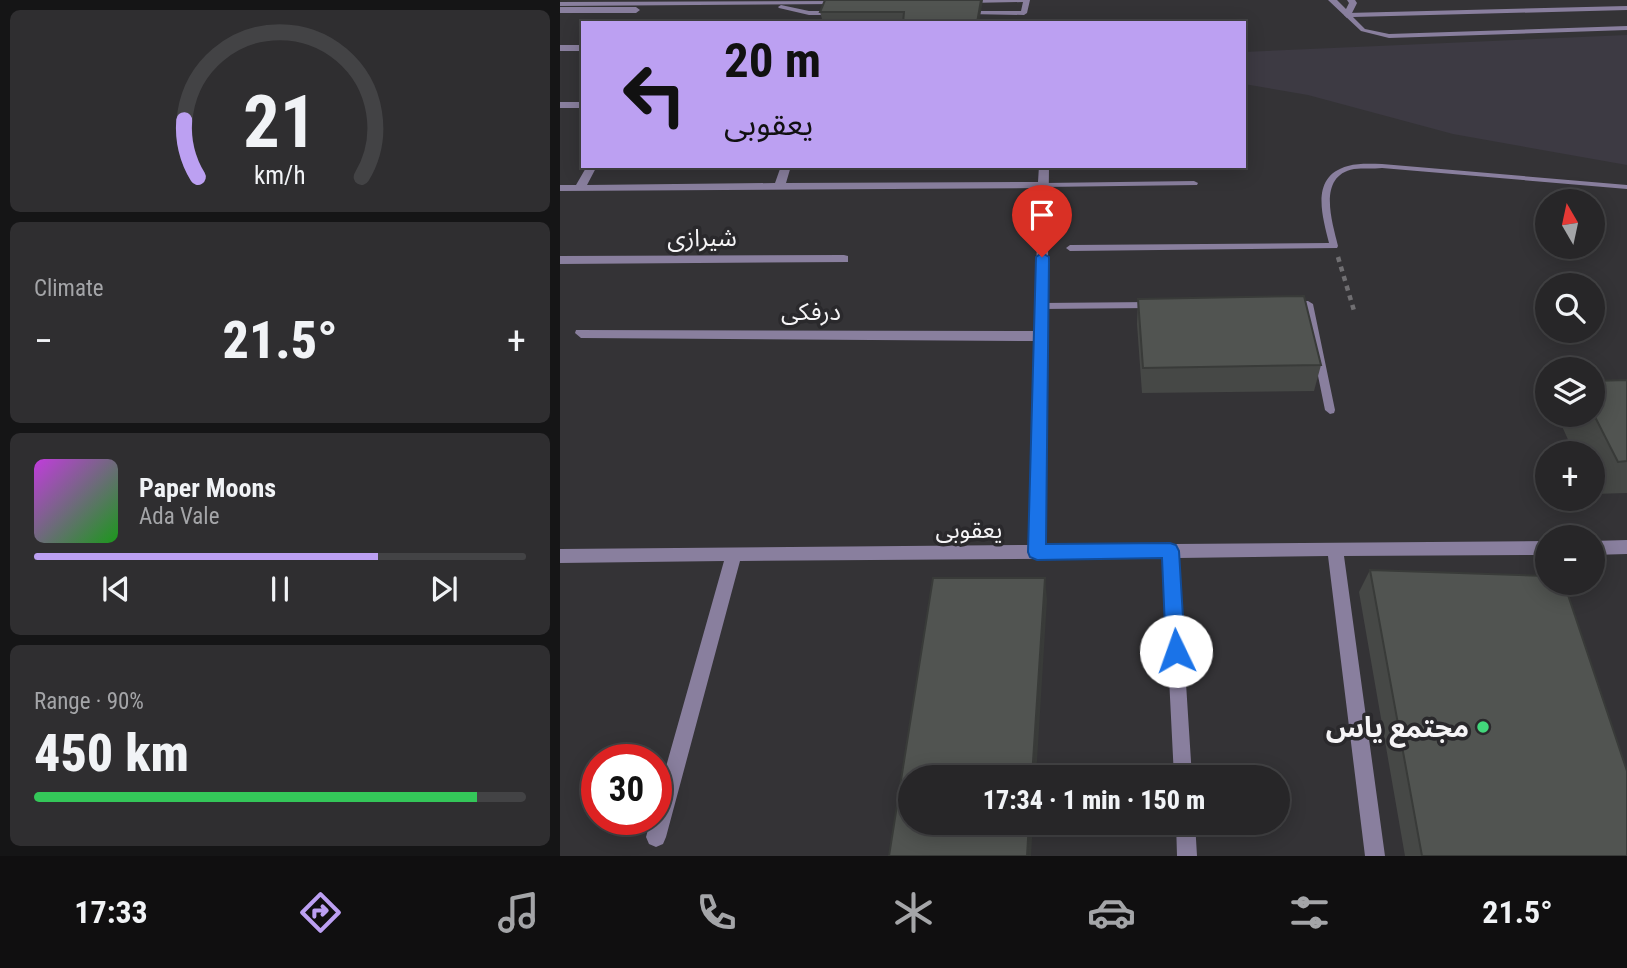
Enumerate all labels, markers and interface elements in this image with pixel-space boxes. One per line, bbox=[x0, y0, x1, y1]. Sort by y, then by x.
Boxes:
text: 20 m bbox=[724, 32, 821, 89]
icon: left bbox=[609, 49, 700, 140]
text: 21 bbox=[243, 79, 317, 165]
text: یعقوبی bbox=[724, 105, 813, 143]
text: km/h bbox=[254, 161, 306, 190]
pin bbox=[1012, 185, 1072, 257]
north arrow bbox=[1535, 189, 1605, 259]
map controls bbox=[1535, 189, 1605, 595]
icon: arrive bbox=[1023, 196, 1061, 234]
street label: شیرازی bbox=[667, 224, 737, 252]
button: search bbox=[1535, 273, 1605, 343]
text: Climate bbox=[34, 275, 104, 302]
street label: درفکی bbox=[781, 298, 841, 326]
text: 21.5° bbox=[222, 310, 338, 371]
text: − bbox=[34, 319, 53, 363]
text: + bbox=[507, 319, 526, 363]
button: layers bbox=[1535, 357, 1605, 427]
button: + bbox=[1535, 441, 1605, 511]
text: Paper Moons bbox=[139, 473, 276, 503]
text: Ada Vale bbox=[139, 503, 219, 530]
street label: یعقوبی bbox=[935, 516, 1003, 544]
button: − bbox=[1535, 525, 1605, 595]
icon: previous bbox=[97, 570, 135, 608]
icon: pause bbox=[261, 570, 299, 608]
icon: next bbox=[425, 570, 463, 608]
position arrow bbox=[1139, 614, 1213, 688]
text: Range · 90% bbox=[34, 688, 144, 715]
place label: مجتمع یاس bbox=[1326, 711, 1469, 748]
marker: مجتمع یاس bbox=[1475, 719, 1491, 735]
text: 450 km bbox=[34, 723, 189, 784]
speed limit sign: 30 bbox=[581, 744, 672, 835]
text: 17:34 · 1 min · 150 m bbox=[983, 785, 1205, 815]
icon: directions bbox=[296, 888, 345, 937]
icon: music bbox=[494, 888, 543, 937]
icon: phone bbox=[692, 888, 741, 937]
icon: climate bbox=[889, 888, 938, 937]
icon: car bbox=[1087, 888, 1136, 937]
icon: filters bbox=[1285, 888, 1334, 937]
text: 17:33 bbox=[74, 893, 148, 931]
text: 21.5° bbox=[1482, 893, 1553, 931]

